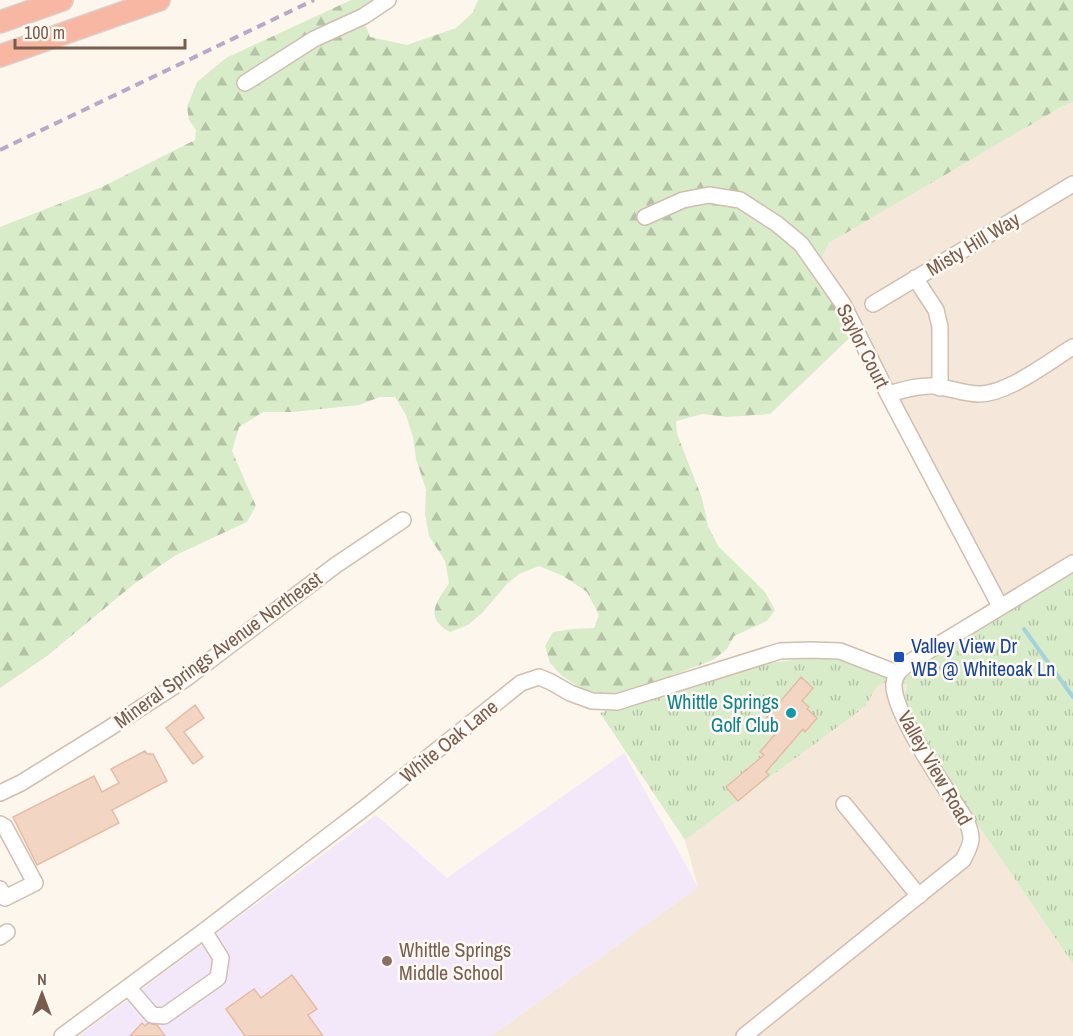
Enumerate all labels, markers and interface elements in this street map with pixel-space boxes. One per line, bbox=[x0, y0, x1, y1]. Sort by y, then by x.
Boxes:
scale bar bbox=[15, 12, 184, 50]
text: 100 m bbox=[24, 20, 65, 45]
street label: Misty Hill Way bbox=[921, 205, 1025, 282]
street label: Saylor Court bbox=[831, 299, 896, 393]
street label: Mineral Springs Avenue Northeast bbox=[108, 565, 327, 734]
place label: Valley View Dr WB @ Whiteoak Ln bbox=[911, 632, 1055, 682]
marker: Valley View Dr WB @ Whiteoak Ln bbox=[892, 650, 906, 664]
place label: Whittle Springs Golf Club bbox=[667, 688, 779, 738]
street label: White Oak Lane bbox=[394, 693, 503, 788]
marker: Whittle Springs Golf Club bbox=[784, 706, 798, 720]
street label: Valley View Road bbox=[892, 706, 979, 830]
place label: Whittle Springs Middle School bbox=[399, 936, 511, 986]
marker: Whittle Springs Middle School bbox=[380, 954, 394, 968]
north arrow bbox=[12, 964, 72, 1024]
text: N bbox=[37, 968, 47, 990]

